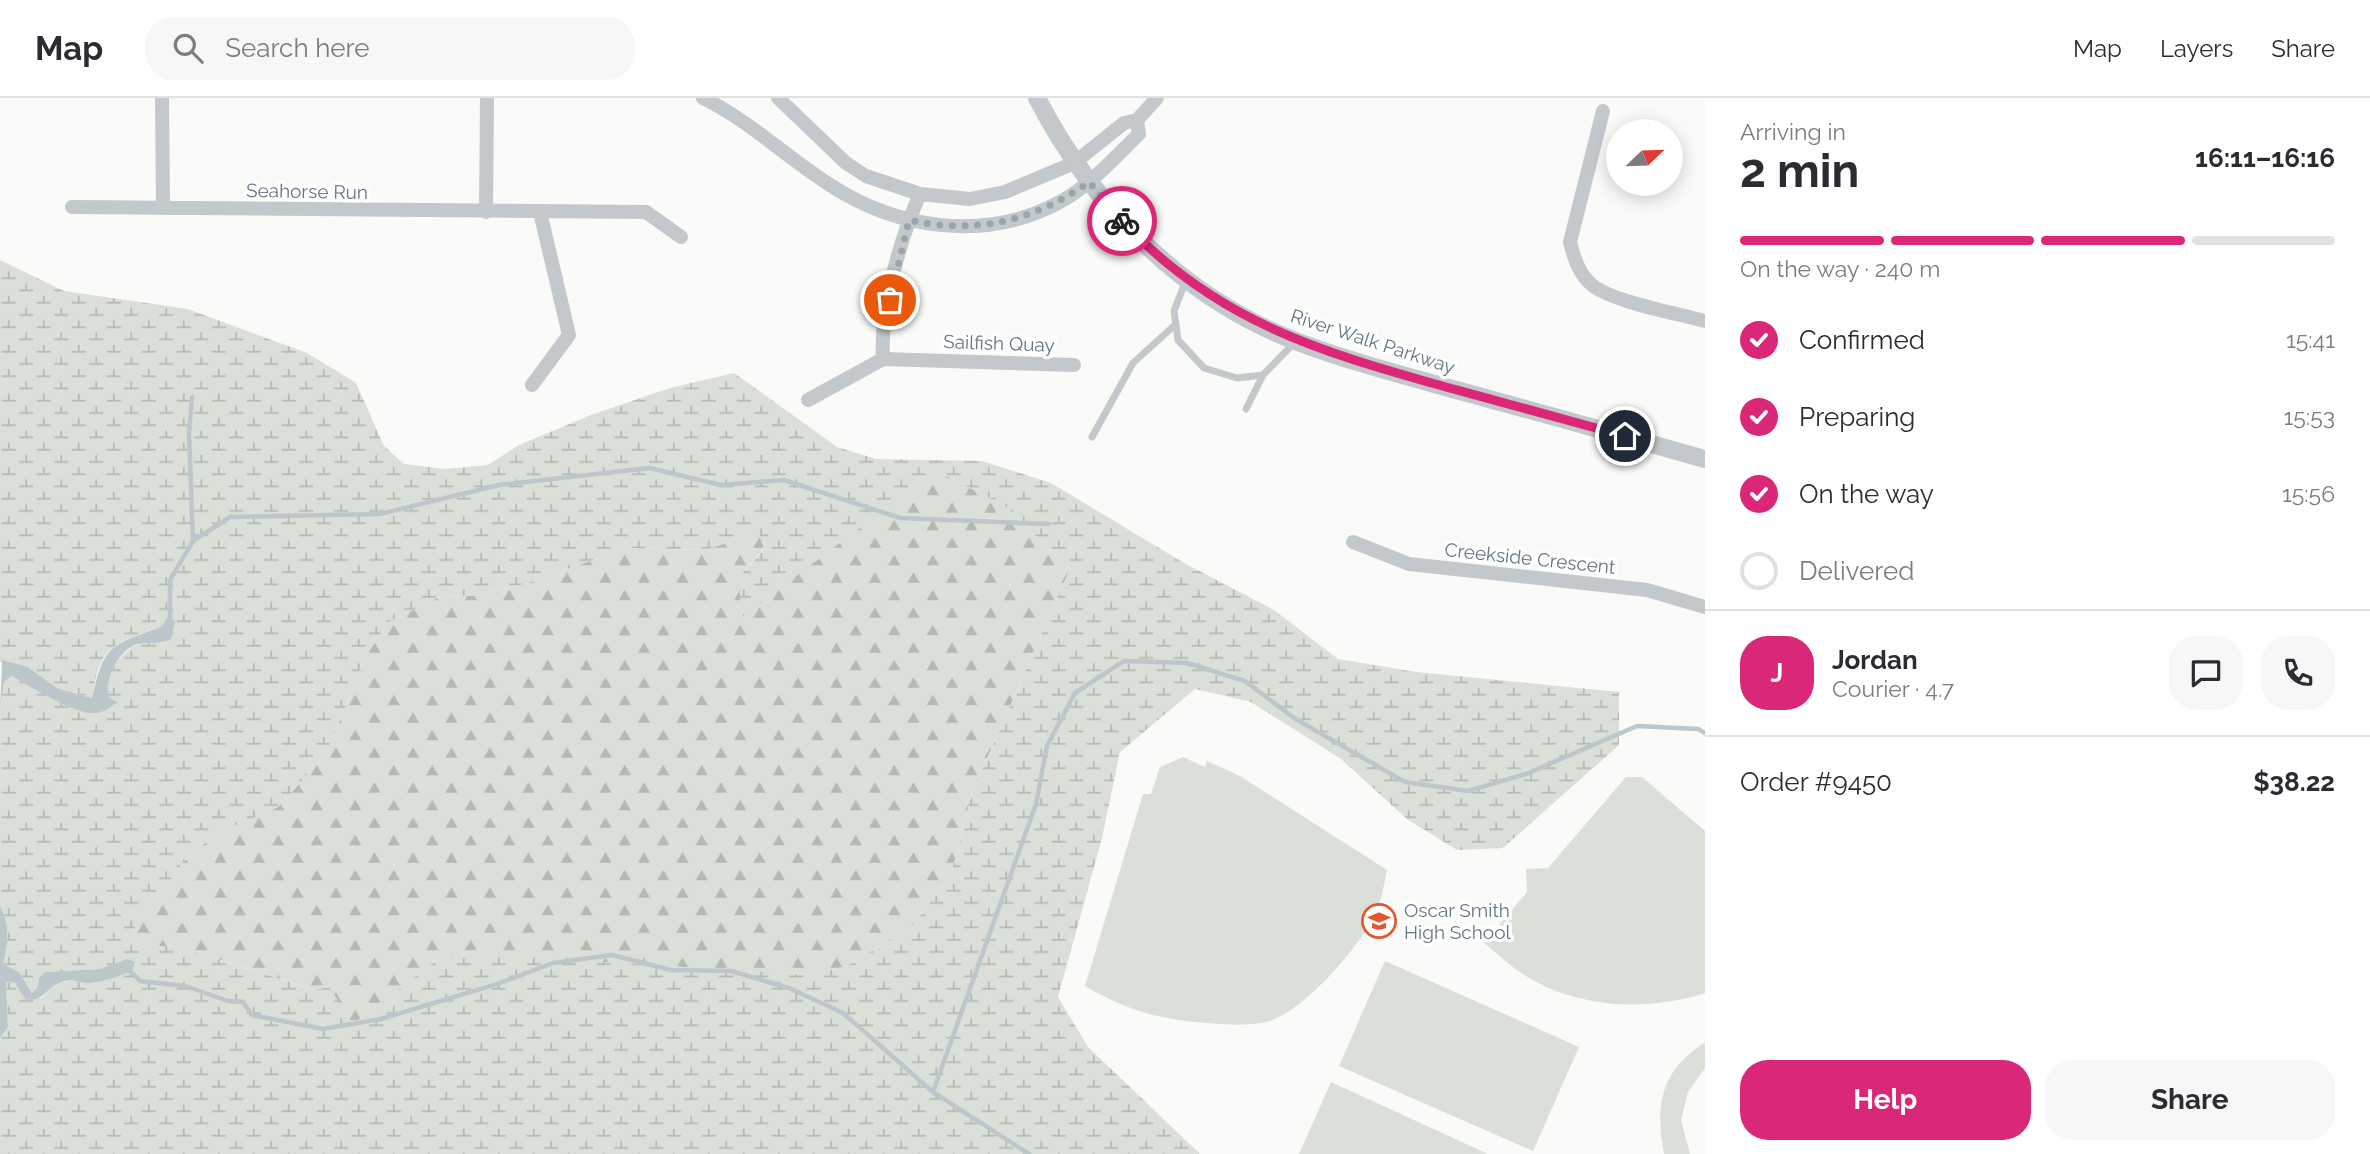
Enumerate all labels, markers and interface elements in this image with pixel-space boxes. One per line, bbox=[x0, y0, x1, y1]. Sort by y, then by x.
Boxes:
search box bbox=[145, 17, 635, 80]
text: Map bbox=[35, 29, 103, 68]
icon: search bbox=[169, 29, 207, 67]
text: Search here bbox=[225, 33, 370, 63]
text: Map bbox=[2073, 34, 2122, 63]
text: Layers bbox=[2160, 34, 2233, 63]
text: Share bbox=[2271, 34, 2335, 63]
text: Arriving in bbox=[1740, 118, 1846, 145]
north arrow bbox=[1606, 119, 1684, 196]
map controls bbox=[1606, 119, 1683, 196]
text: 16:11–16:16 bbox=[2195, 143, 2335, 173]
text: 2 min bbox=[1740, 144, 1859, 198]
street label: Seahorse Run bbox=[246, 179, 368, 203]
courier bbox=[1087, 186, 1157, 256]
icon: bike bbox=[1103, 202, 1141, 240]
text: On the way · 240 m bbox=[1740, 255, 1940, 282]
pin bbox=[860, 270, 920, 330]
icon: bag bbox=[871, 281, 909, 319]
street label: River Walk Parkway bbox=[1288, 304, 1458, 378]
icon: check bbox=[1740, 321, 1778, 359]
text: Confirmed bbox=[1799, 325, 1925, 355]
text: 15:41 bbox=[2286, 326, 2335, 353]
street label: Sailfish Quay bbox=[943, 330, 1055, 356]
icon: check bbox=[1740, 398, 1778, 436]
text: Preparing bbox=[1799, 402, 1915, 432]
text: 15:53 bbox=[2283, 403, 2335, 430]
pin bbox=[1595, 406, 1655, 466]
icon: home bbox=[1606, 417, 1644, 455]
icon: check bbox=[1740, 475, 1778, 513]
text: On the way bbox=[1799, 479, 1934, 509]
text: 15:56 bbox=[2282, 480, 2335, 507]
street label: Creekside Crescent bbox=[1444, 538, 1617, 578]
text: Delivered bbox=[1799, 556, 1914, 586]
button: chat bbox=[2169, 636, 2243, 710]
button: phone bbox=[2261, 636, 2335, 710]
text: Jordan bbox=[1832, 645, 1918, 675]
text: J bbox=[1771, 658, 1783, 688]
text: Courier · 4.7 bbox=[1832, 675, 1954, 702]
text: Order #9450 bbox=[1740, 767, 1892, 797]
text: $38.22 bbox=[2253, 767, 2335, 797]
place label: Oscar Smith High School bbox=[1404, 899, 1511, 943]
school or university icon: Oscar Smith High School bbox=[1360, 902, 1398, 940]
button: Help bbox=[1740, 1060, 2031, 1140]
button: Share bbox=[2045, 1060, 2335, 1140]

